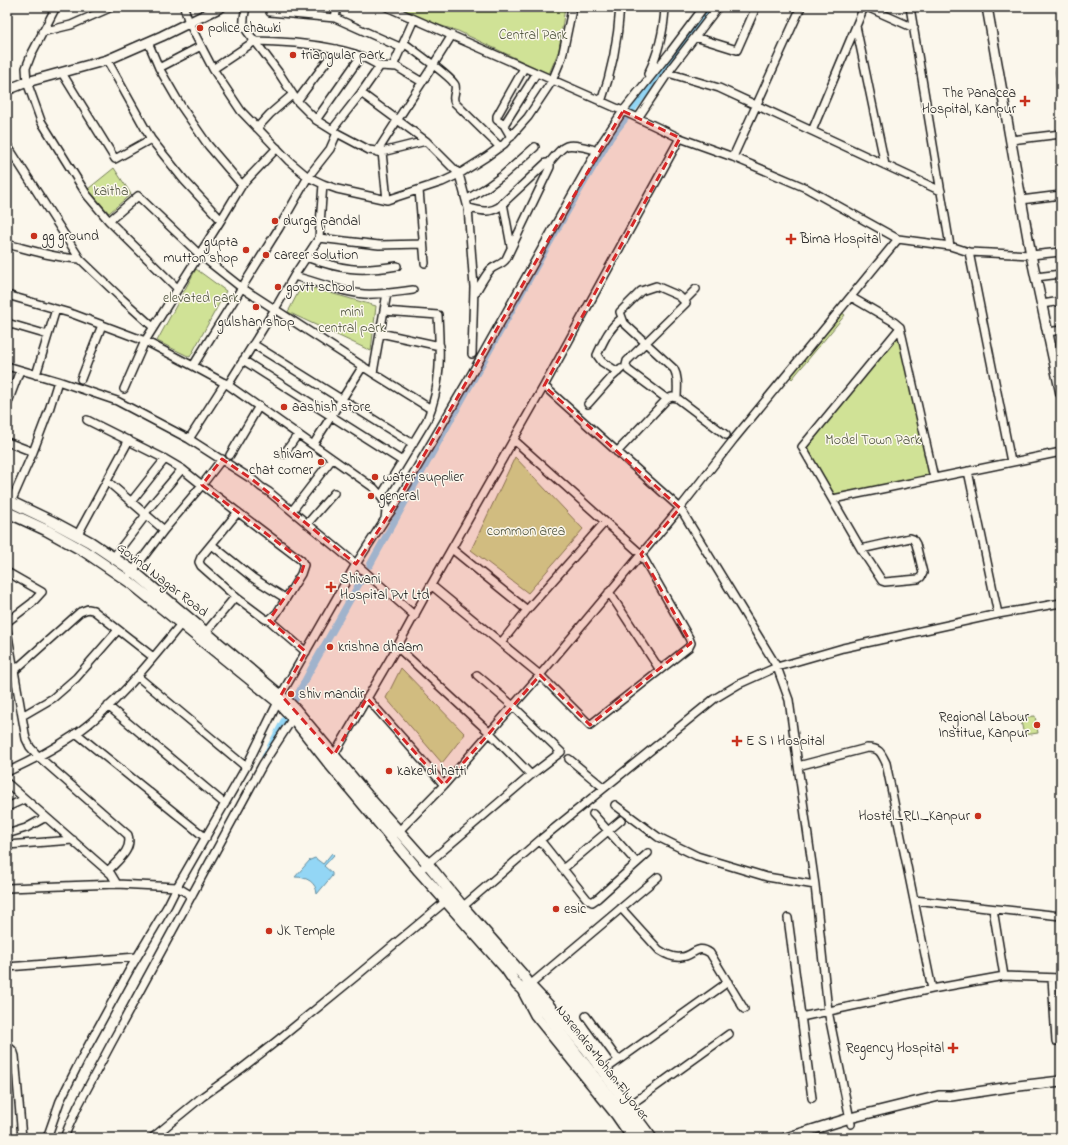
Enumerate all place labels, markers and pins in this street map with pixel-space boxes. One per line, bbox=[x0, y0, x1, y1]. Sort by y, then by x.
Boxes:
place label: police chawki bbox=[208, 18, 281, 39]
marker: police chawki bbox=[195, 23, 205, 33]
place label: triangular park bbox=[301, 45, 386, 67]
marker: triangular park bbox=[288, 50, 298, 60]
place label: The Panacea Hospital, Kanpur bbox=[922, 83, 1017, 120]
marker: The Panacea Hospital, Kanpur bbox=[1019, 95, 1031, 107]
place label: durga pandal bbox=[283, 211, 360, 233]
marker: durga pandal bbox=[270, 216, 280, 226]
place label: gg ground bbox=[41, 226, 99, 248]
place label: Bima Hospital bbox=[799, 229, 881, 250]
marker: gg ground bbox=[29, 231, 39, 241]
place label: gupta mutton shop bbox=[163, 232, 238, 269]
marker: Bima Hospital bbox=[785, 233, 797, 245]
marker: gupta mutton shop bbox=[241, 245, 251, 255]
place label: career solution bbox=[274, 245, 358, 266]
marker: career solution bbox=[261, 250, 271, 260]
place label: govtt school bbox=[285, 277, 354, 299]
marker: govtt school bbox=[273, 282, 283, 292]
marker: gulshan shop bbox=[251, 302, 261, 312]
place label: gulshan shop bbox=[216, 312, 295, 334]
place label: aashish store bbox=[292, 397, 371, 418]
marker: aashish store bbox=[279, 402, 289, 412]
place label: shivam chat corner bbox=[249, 444, 314, 481]
marker: shivam chat corner bbox=[316, 457, 326, 467]
place label: water supplier bbox=[383, 467, 465, 488]
marker: water supplier bbox=[370, 472, 380, 482]
place label: general bbox=[378, 486, 419, 508]
marker: general bbox=[366, 491, 376, 501]
place label: Shivani Hospital Pvt Ltd bbox=[340, 569, 430, 606]
marker: Shivani Hospital Pvt Ltd bbox=[325, 581, 337, 593]
place label: krishna dhaam bbox=[338, 637, 423, 658]
marker: krishna dhaam bbox=[325, 642, 335, 652]
place label: shiv mandir bbox=[299, 684, 365, 705]
marker: shiv mandir bbox=[286, 689, 296, 699]
place label: Regional Labour Institue, Kanpur bbox=[938, 707, 1030, 744]
marker: Regional Labour Institue, Kanpur bbox=[1032, 720, 1042, 730]
place label: E S I Hospital bbox=[746, 731, 825, 752]
marker: E S I Hospital bbox=[731, 735, 743, 747]
place label: kake di hatti bbox=[397, 761, 467, 782]
marker: kake di hatti bbox=[384, 766, 394, 776]
place label: Hostel_RLI_Kanpur bbox=[858, 806, 971, 827]
marker: Hostel_RLI_Kanpur bbox=[973, 811, 983, 821]
place label: esic bbox=[564, 899, 587, 920]
marker: esic bbox=[551, 904, 561, 914]
place label: JK Temple bbox=[277, 921, 336, 942]
marker: JK Temple bbox=[264, 926, 274, 936]
place label: Regency Hospital bbox=[846, 1038, 944, 1060]
marker: Regency Hospital bbox=[947, 1042, 959, 1054]

